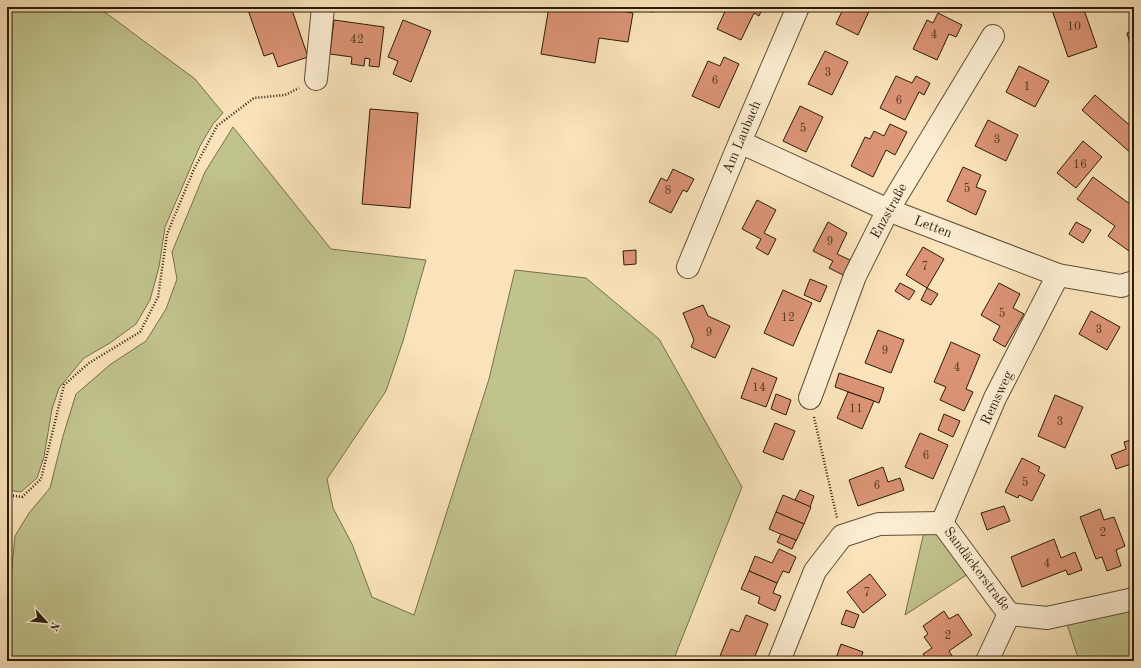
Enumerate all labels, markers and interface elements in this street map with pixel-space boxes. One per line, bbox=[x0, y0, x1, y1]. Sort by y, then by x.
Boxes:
house number: 10 bbox=[1067, 21, 1081, 33]
house number: 4 bbox=[931, 29, 938, 41]
house number: 42 bbox=[350, 34, 364, 46]
house number: 3 bbox=[825, 67, 831, 79]
house number: 6 bbox=[712, 75, 719, 87]
house number: 1 bbox=[1024, 81, 1030, 93]
house number: 6 bbox=[896, 95, 903, 107]
street label: Am Laubach bbox=[720, 98, 764, 175]
house number: 5 bbox=[800, 122, 807, 135]
house number: 3 bbox=[994, 134, 1000, 146]
house number: 16 bbox=[1073, 159, 1087, 171]
street label: Enzstraße bbox=[868, 181, 910, 241]
house number: 5 bbox=[964, 182, 971, 195]
house number: 8 bbox=[665, 185, 672, 197]
street label: Letten bbox=[912, 213, 954, 241]
house number: 9 bbox=[827, 236, 833, 248]
house number: 7 bbox=[922, 261, 928, 273]
house number: 5 bbox=[999, 307, 1006, 320]
house number: 12 bbox=[781, 312, 795, 324]
house number: 3 bbox=[1096, 324, 1102, 336]
house number: 9 bbox=[706, 327, 712, 339]
house number: 9 bbox=[882, 345, 888, 357]
house number: 4 bbox=[954, 362, 961, 374]
street label: Remsweg bbox=[978, 368, 1016, 427]
house number: 14 bbox=[752, 382, 766, 394]
house number: 11 bbox=[849, 403, 863, 415]
house number: 3 bbox=[1057, 416, 1063, 428]
house number: 6 bbox=[923, 450, 930, 462]
house number: 5 bbox=[1022, 476, 1029, 489]
house number: 6 bbox=[874, 480, 881, 492]
street label: Sandäckerstraße bbox=[941, 525, 1013, 613]
house number: 2 bbox=[1100, 527, 1106, 539]
house number: 4 bbox=[1044, 558, 1051, 570]
house number: 7 bbox=[864, 587, 870, 599]
north arrow bbox=[26, 602, 66, 642]
text: N bbox=[46, 620, 60, 633]
house number: 2 bbox=[945, 630, 951, 642]

